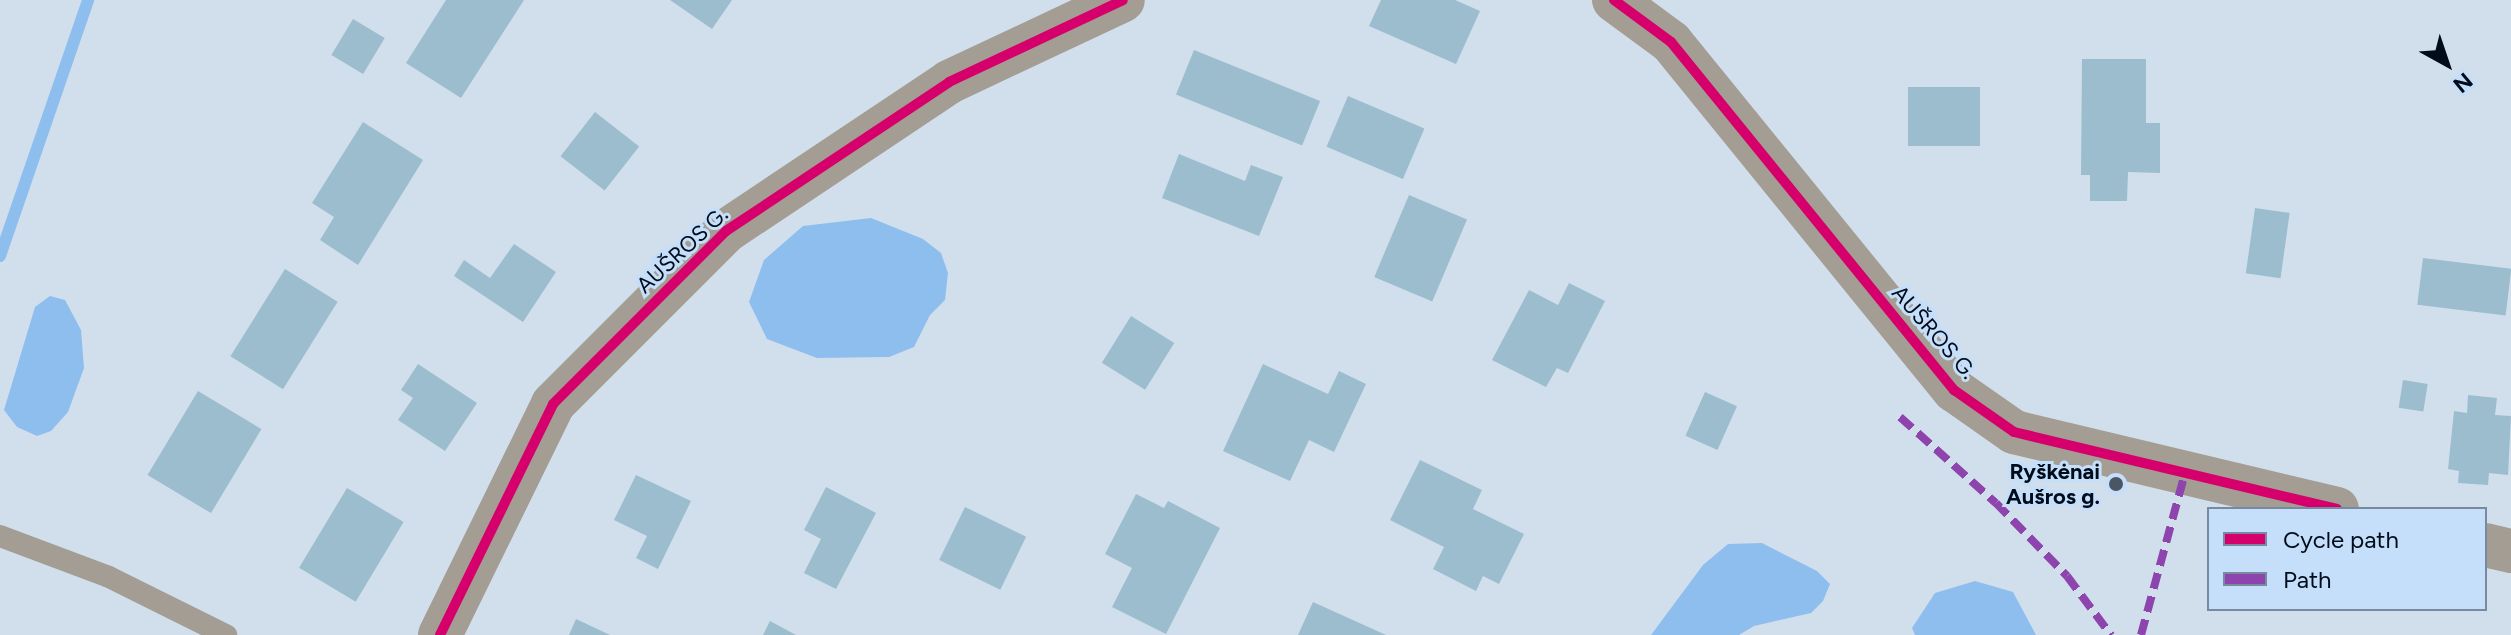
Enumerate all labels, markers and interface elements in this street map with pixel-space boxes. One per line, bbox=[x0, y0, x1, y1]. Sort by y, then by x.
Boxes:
north arrow bbox=[2407, 24, 2487, 104]
text: N bbox=[2448, 67, 2478, 99]
street label: AUŠROS G. bbox=[631, 201, 733, 299]
street label: AUŠROS G. bbox=[1886, 280, 1982, 384]
place label: Ryškėnai Aušros g. bbox=[2006, 458, 2100, 510]
marker: Ryškėnai Aušros g. bbox=[2107, 475, 2125, 493]
legend bbox=[2207, 507, 2487, 611]
text: Cycle path bbox=[2283, 525, 2399, 554]
text: Path bbox=[2283, 565, 2331, 594]

